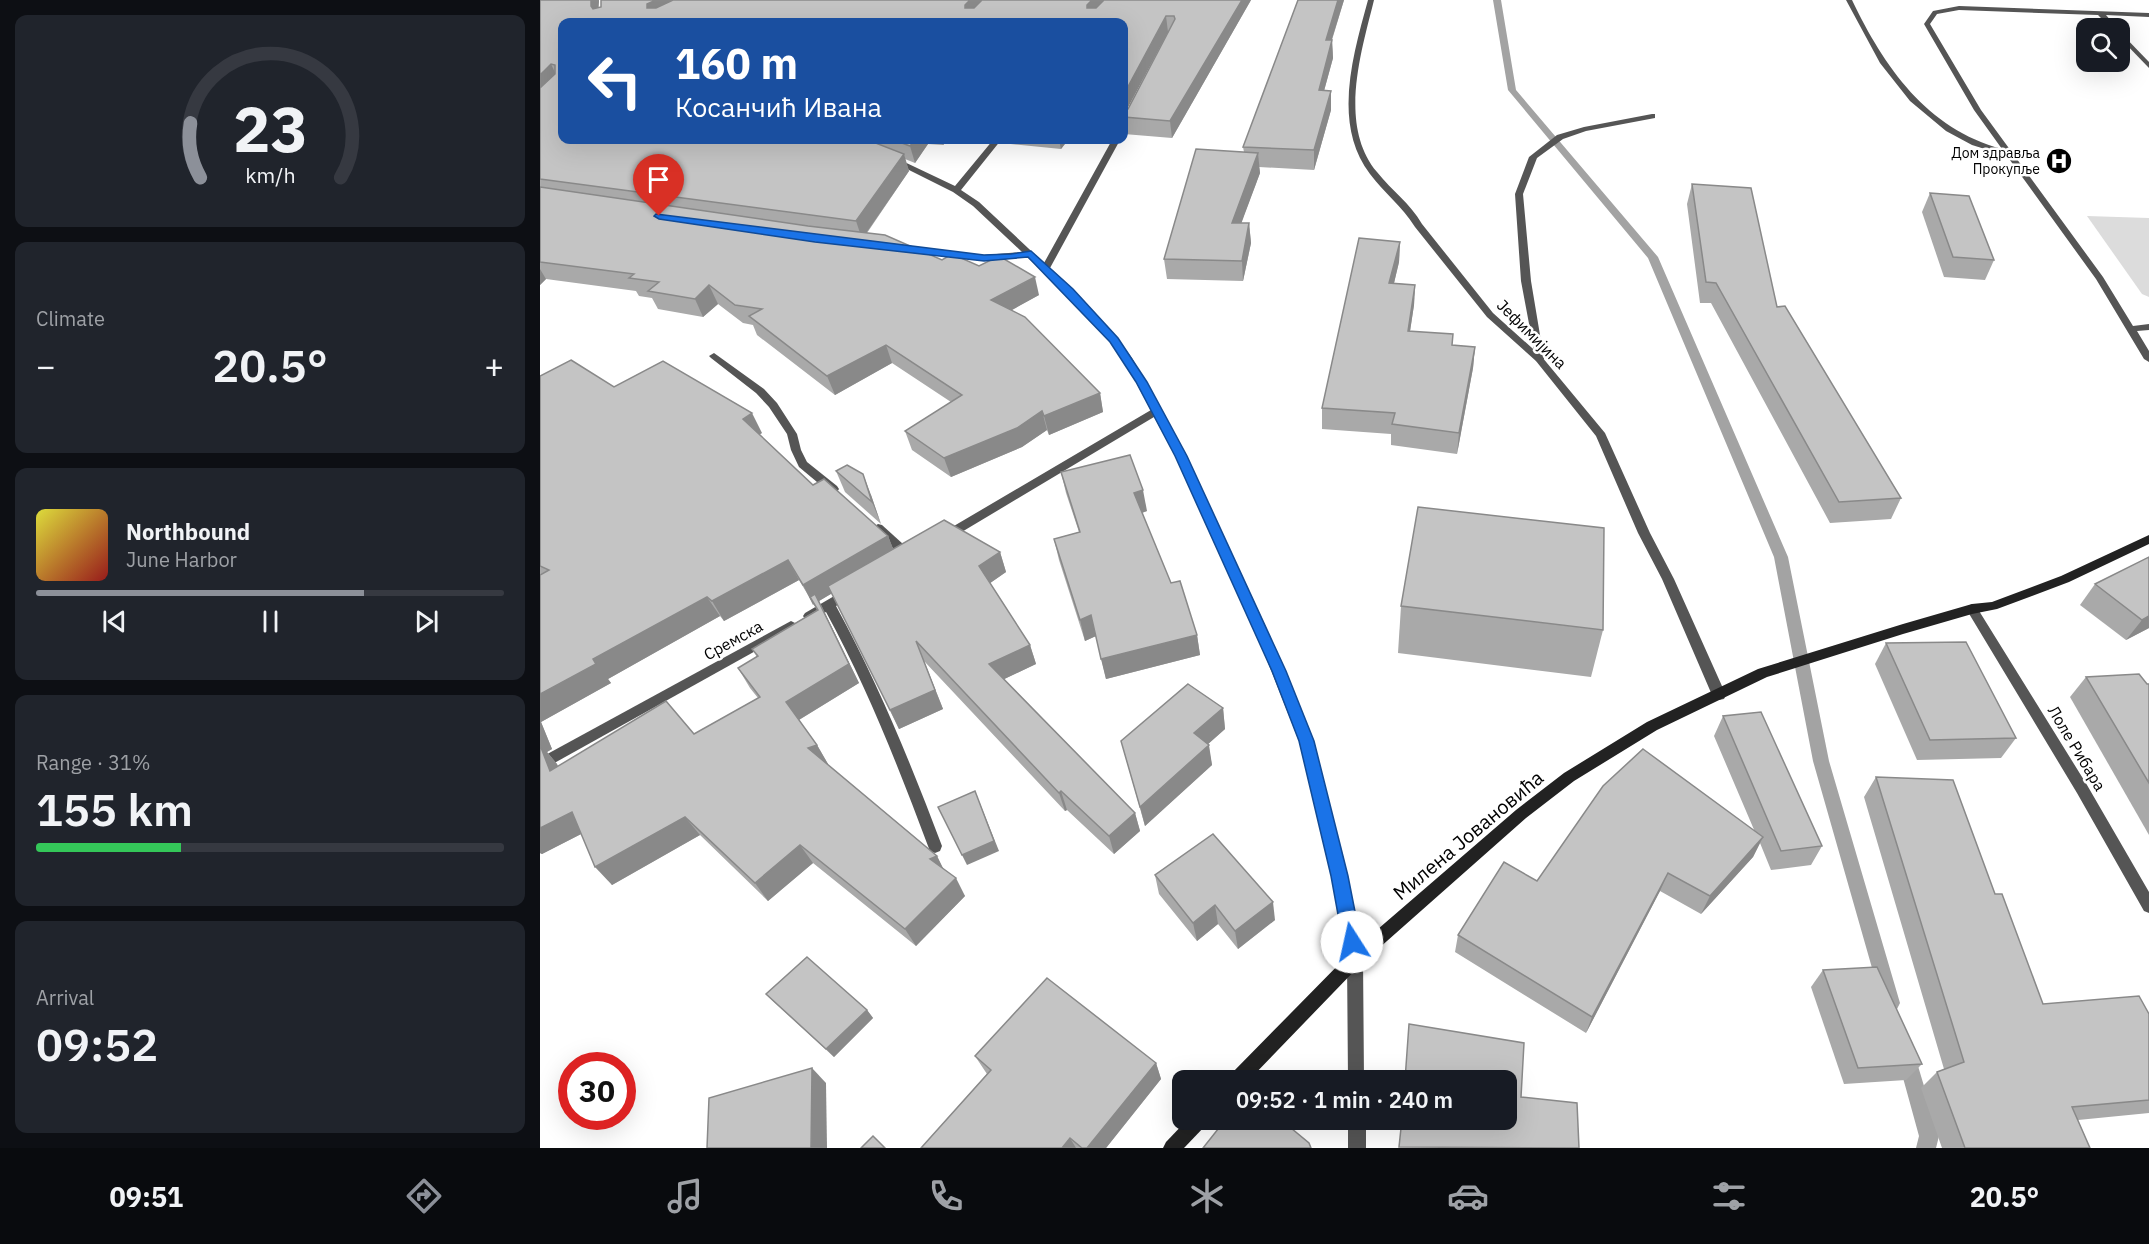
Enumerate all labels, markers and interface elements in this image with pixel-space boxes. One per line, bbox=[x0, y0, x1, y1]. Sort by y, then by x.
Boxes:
map controls bbox=[2076, 18, 2130, 72]
button: search bbox=[2076, 18, 2130, 72]
text: 160 m bbox=[675, 36, 798, 91]
icon: left bbox=[576, 42, 654, 120]
text: 23 bbox=[233, 88, 307, 169]
text: Косанчић Ивана bbox=[675, 89, 882, 124]
place label: Дом здравља Прокупље bbox=[1952, 144, 2041, 178]
hospital icon: Дом здравља Прокупље bbox=[2044, 146, 2074, 176]
pin bbox=[633, 154, 684, 216]
text: km/h bbox=[245, 161, 295, 189]
icon: arrive bbox=[642, 163, 675, 196]
street label: Јефимијина bbox=[1493, 295, 1571, 373]
text: Climate bbox=[36, 305, 105, 332]
text: 20.5° bbox=[212, 336, 328, 394]
text: − bbox=[36, 344, 56, 387]
text: + bbox=[484, 344, 504, 387]
text: Northbound bbox=[126, 517, 250, 546]
text: June Harbor bbox=[126, 546, 237, 573]
icon: previous bbox=[98, 605, 131, 638]
icon: pause bbox=[254, 605, 287, 638]
icon: next bbox=[410, 605, 443, 638]
street label: Сремска bbox=[700, 615, 766, 664]
street label: Лоле Рибара bbox=[2044, 702, 2111, 795]
text: Range · 31% bbox=[36, 749, 151, 776]
street label: Милена Јовановића bbox=[1387, 764, 1549, 906]
text: 155 km bbox=[36, 780, 193, 838]
position arrow bbox=[1320, 910, 1384, 974]
text: Arrival bbox=[36, 984, 94, 1011]
text: 09:52 bbox=[36, 1015, 158, 1073]
speed limit sign: 30 bbox=[558, 1052, 636, 1130]
text: 09:52 · 1 min · 240 m bbox=[1236, 1085, 1453, 1114]
icon: directions bbox=[403, 1175, 445, 1217]
icon: music bbox=[664, 1175, 706, 1217]
icon: phone bbox=[925, 1175, 967, 1217]
icon: climate bbox=[1186, 1175, 1228, 1217]
icon: car bbox=[1447, 1175, 1489, 1217]
icon: filters bbox=[1708, 1175, 1750, 1217]
text: 09:51 bbox=[110, 1179, 183, 1214]
text: 20.5° bbox=[1970, 1179, 2039, 1214]

